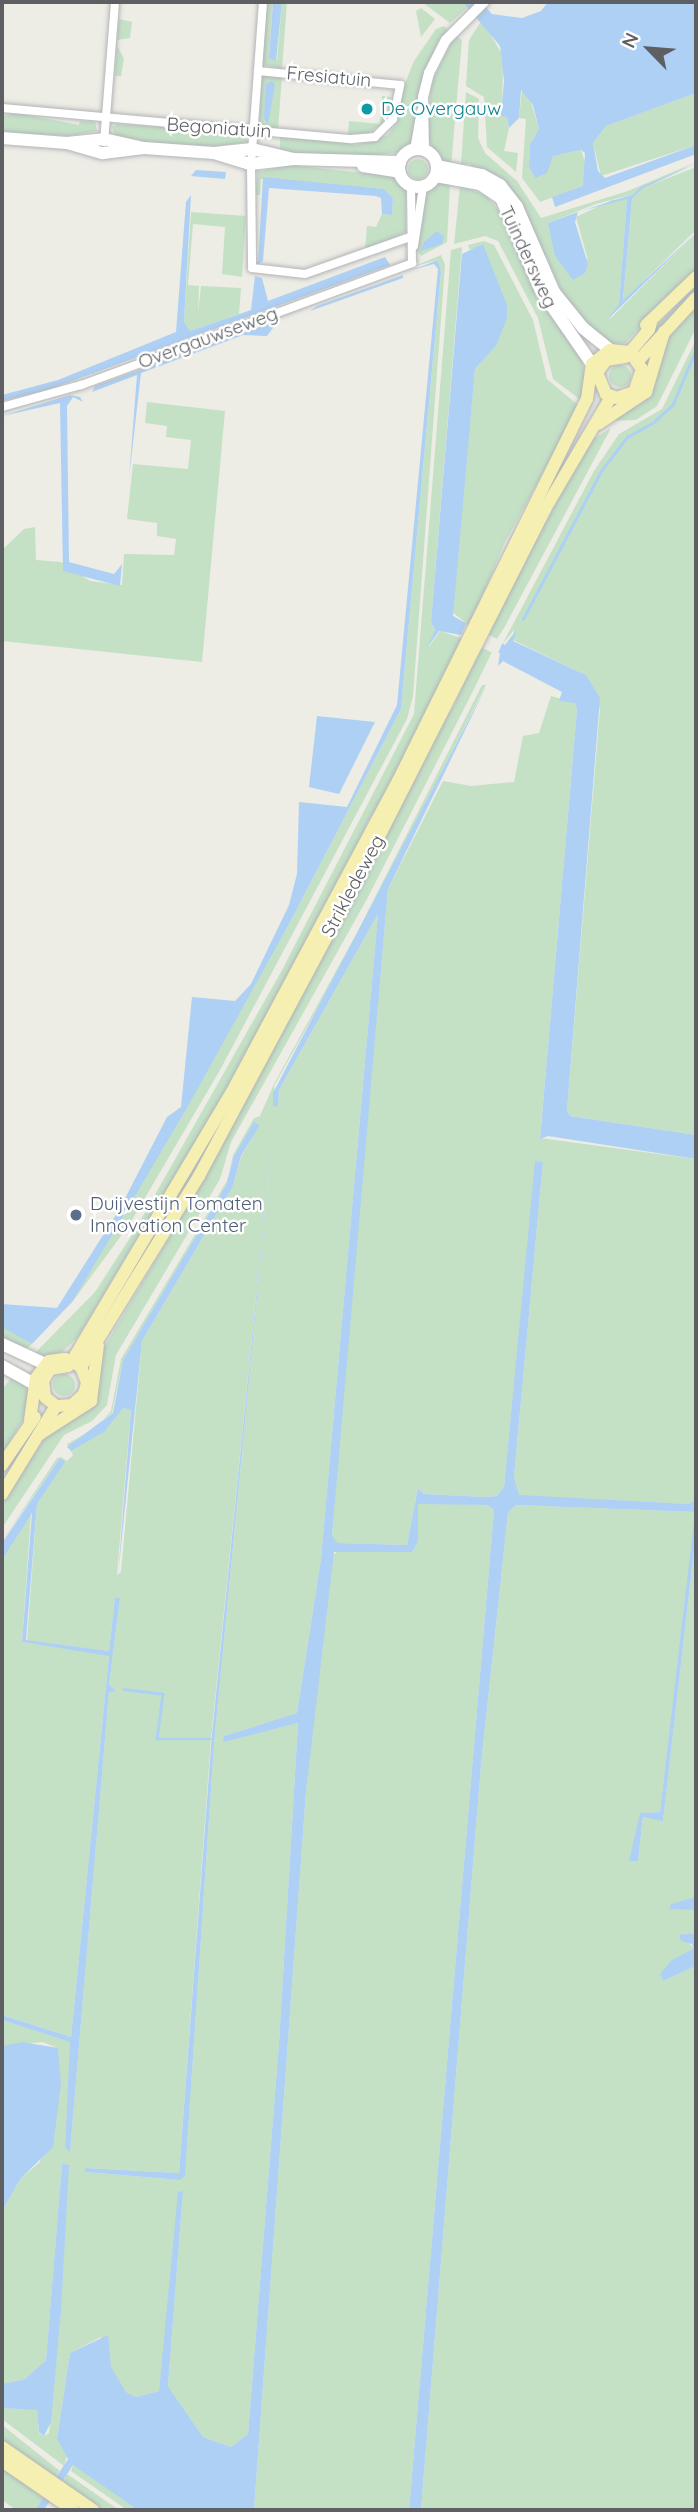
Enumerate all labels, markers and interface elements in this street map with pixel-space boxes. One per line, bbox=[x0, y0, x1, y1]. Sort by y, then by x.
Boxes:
north arrow bbox=[614, 14, 684, 84]
text: N bbox=[616, 29, 644, 52]
street label: Fresiatuin bbox=[286, 62, 372, 92]
place label: De Overgauw bbox=[381, 98, 501, 120]
marker: De Overgauw bbox=[359, 101, 375, 117]
street label: Begoniatuin bbox=[166, 113, 272, 143]
street label: Tuindersweg bbox=[494, 202, 562, 312]
street label: Overgauwseweg bbox=[135, 302, 281, 374]
street label: Strikledeweg bbox=[317, 831, 389, 941]
place label: Duijvestijn Tomaten Innovation Center bbox=[90, 1193, 263, 1237]
marker: Duijvestijn Tomaten Innovation Center bbox=[68, 1207, 84, 1223]

